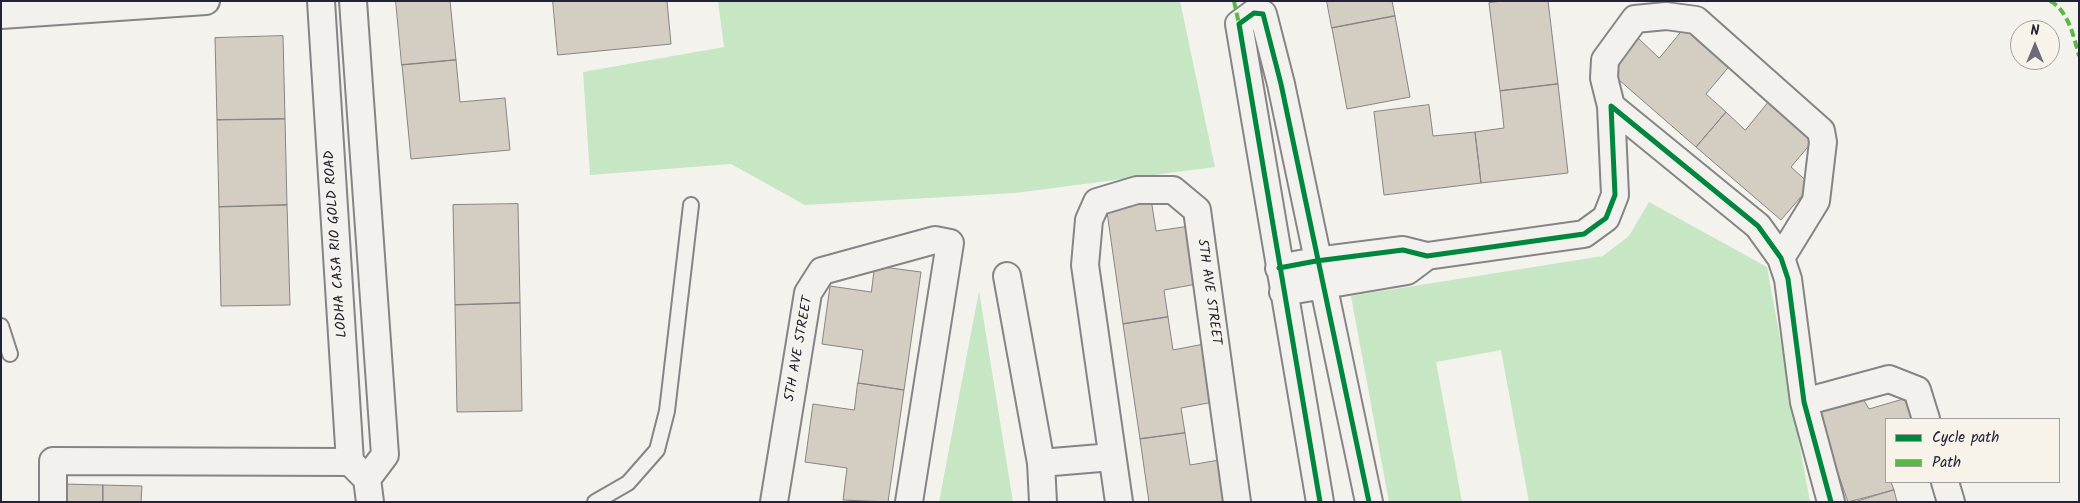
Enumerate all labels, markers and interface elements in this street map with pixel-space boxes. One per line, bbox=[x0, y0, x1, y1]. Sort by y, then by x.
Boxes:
north arrow bbox=[2010, 20, 2060, 70]
text: N bbox=[2031, 20, 2039, 42]
street label: LODHA CASA RIO GOLD ROAD bbox=[322, 150, 352, 338]
street label: 5TH AVE STREET bbox=[1192, 238, 1224, 346]
street label: 5TH AVE STREET bbox=[782, 295, 818, 403]
legend bbox=[1885, 418, 2060, 483]
text: Cycle path bbox=[1932, 426, 1999, 450]
text: Path bbox=[1932, 451, 1961, 475]

